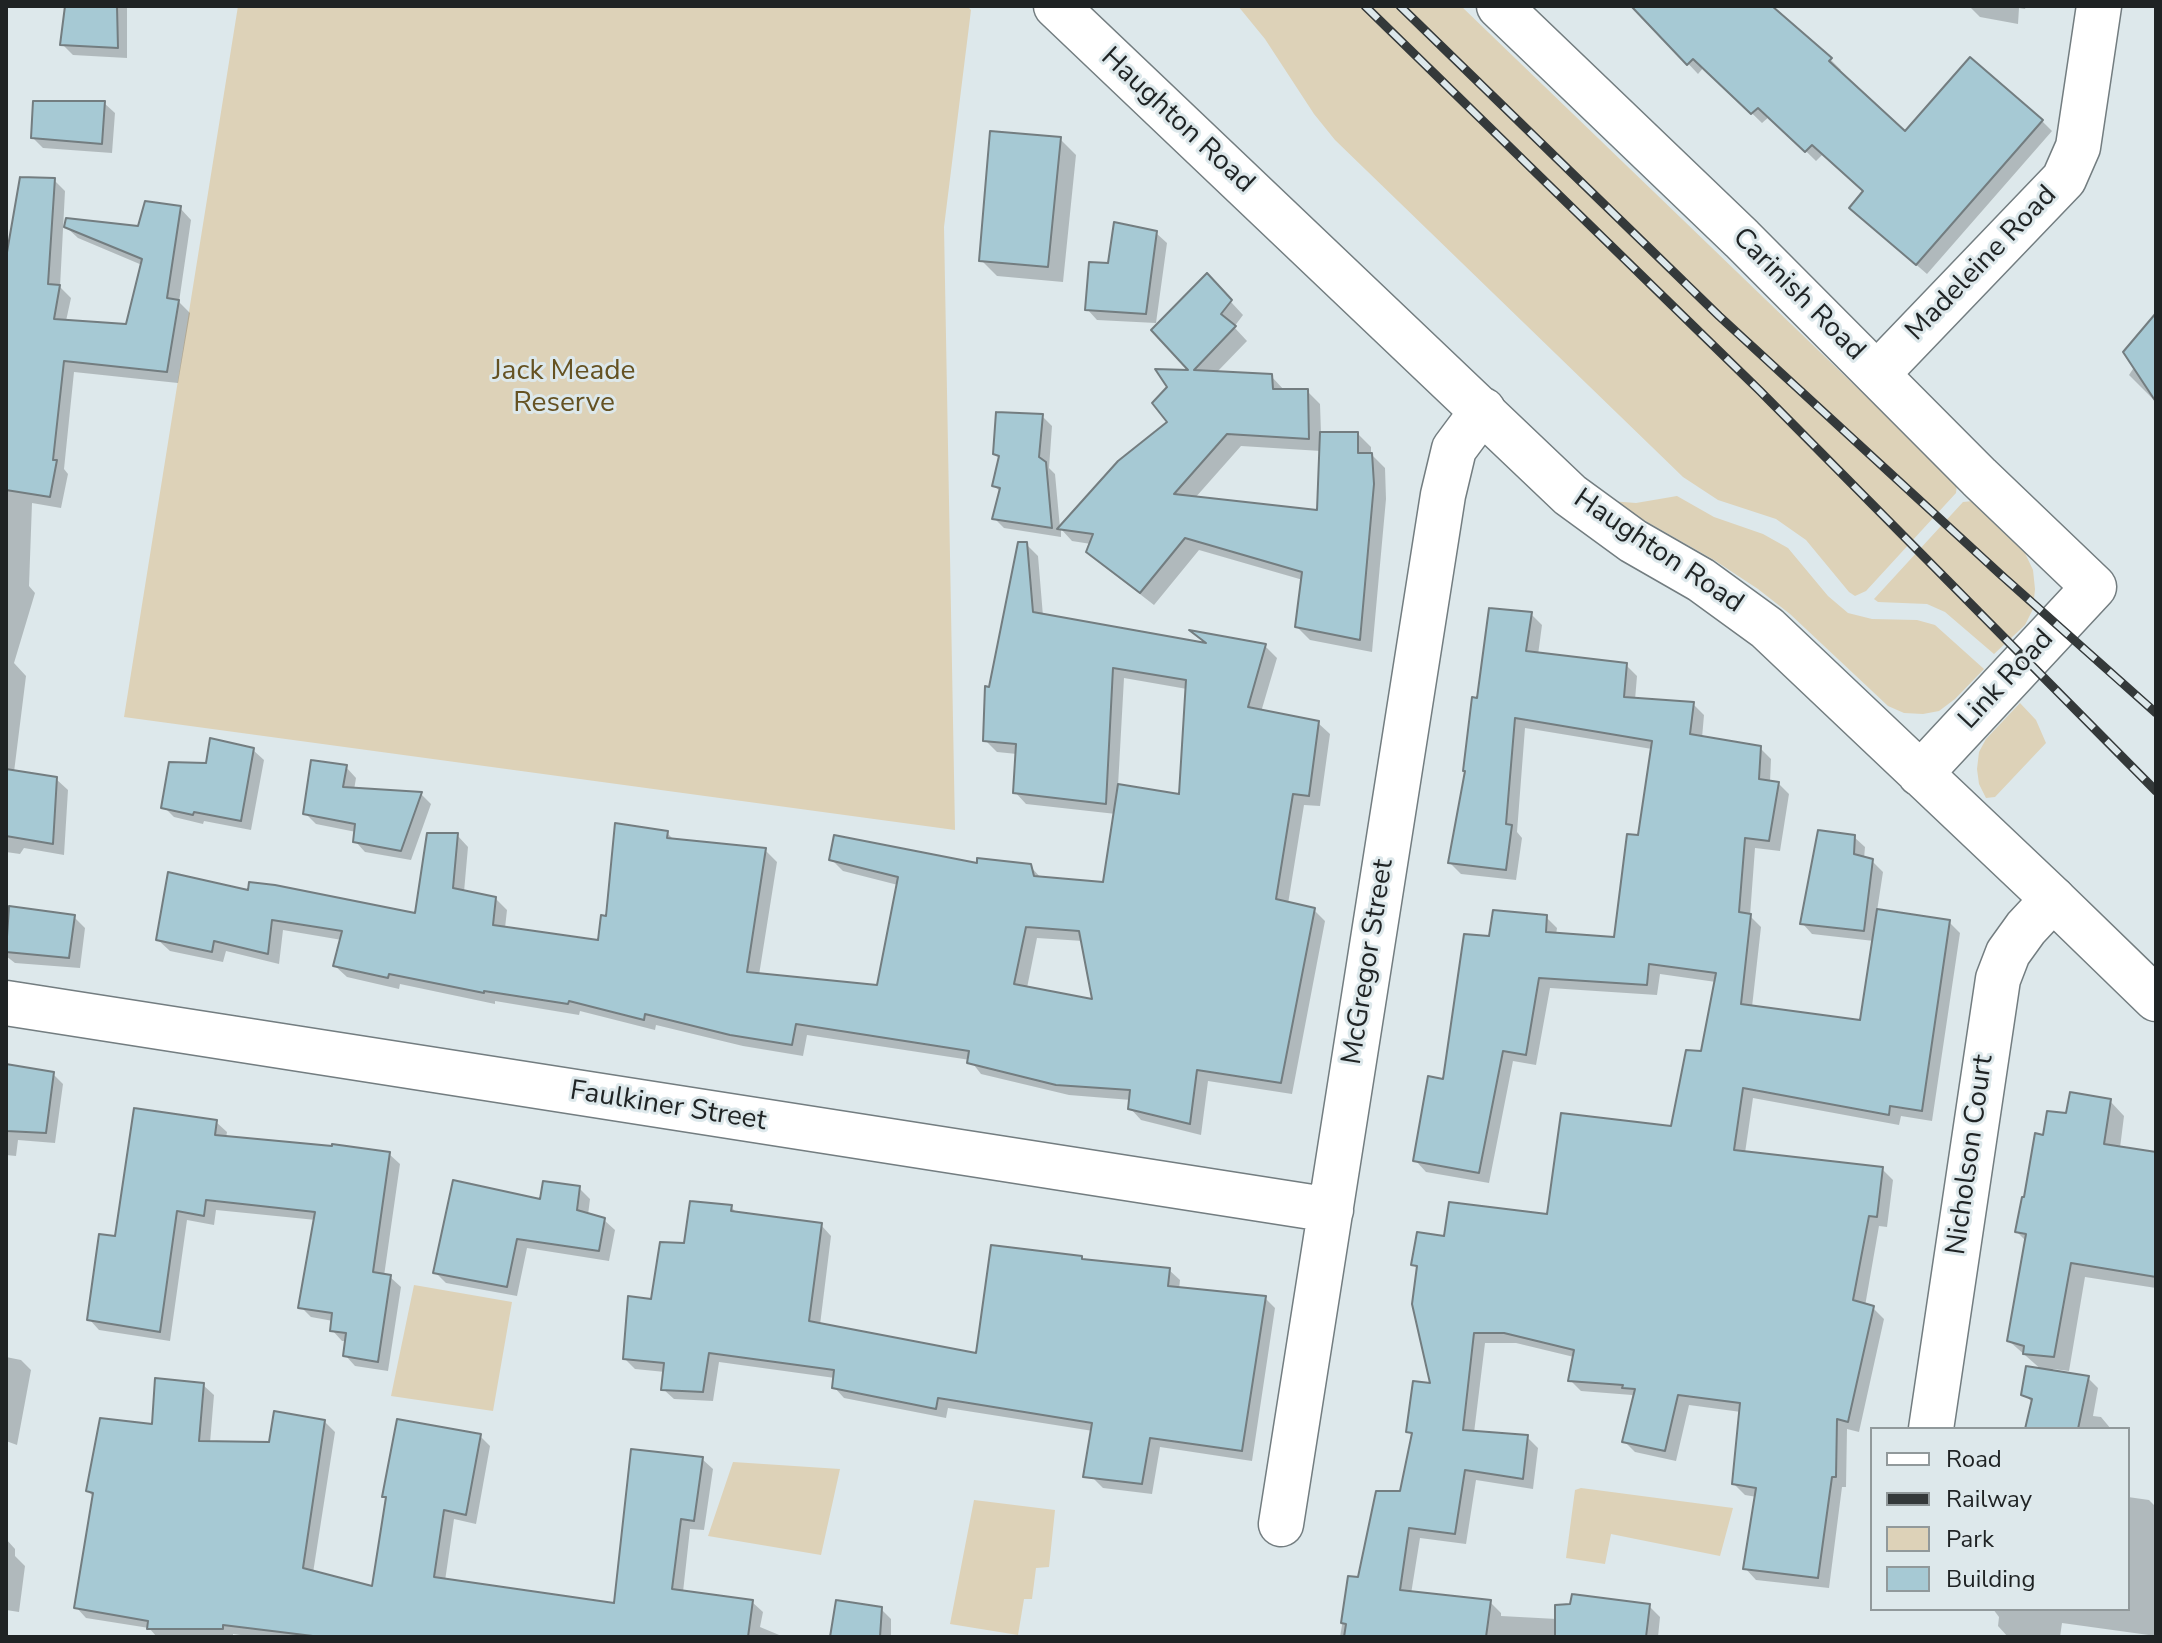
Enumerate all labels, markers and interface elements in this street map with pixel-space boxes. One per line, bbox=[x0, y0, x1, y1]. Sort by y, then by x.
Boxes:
street label: Haughton Road bbox=[1093, 41, 1261, 201]
street label: Madeleine Road bbox=[1900, 179, 2064, 349]
street label: Carinish Road bbox=[1725, 222, 1871, 368]
park label: Jack Meade Reserve bbox=[493, 355, 635, 421]
street label: Haughton Road bbox=[1567, 483, 1749, 621]
street label: Link Road bbox=[1952, 623, 2062, 737]
street label: McGregor Street bbox=[1336, 857, 1402, 1067]
street label: Nicholson Court bbox=[1940, 1053, 2002, 1257]
street label: Faulkiner Street bbox=[567, 1075, 769, 1139]
legend bbox=[1870, 1427, 2130, 1611]
text: Road bbox=[1946, 1443, 2002, 1475]
text: Railway bbox=[1946, 1483, 2032, 1515]
text: Park bbox=[1946, 1523, 1994, 1555]
text: Building bbox=[1946, 1563, 2036, 1595]

